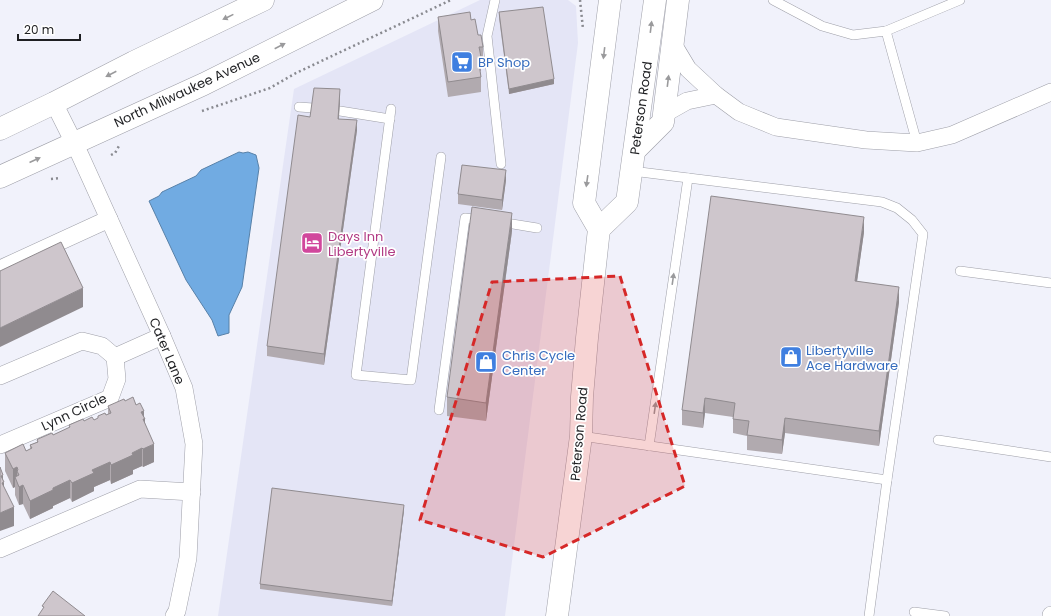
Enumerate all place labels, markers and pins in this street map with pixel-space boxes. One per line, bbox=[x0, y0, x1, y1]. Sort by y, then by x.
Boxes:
supermarket icon: BP Shop bbox=[449, 49, 475, 75]
place label: BP Shop bbox=[478, 53, 530, 72]
place label: Days Inn Libertyville bbox=[328, 227, 396, 261]
hotel icon: Days Inn Libertyville bbox=[299, 230, 325, 256]
place label: Libertyville Ace Hardware bbox=[806, 341, 898, 375]
shop icon: Libertyville Ace Hardware bbox=[778, 344, 804, 370]
place label: Chris Cycle Center bbox=[502, 346, 575, 380]
shop icon: Chris Cycle Center bbox=[473, 349, 499, 375]

